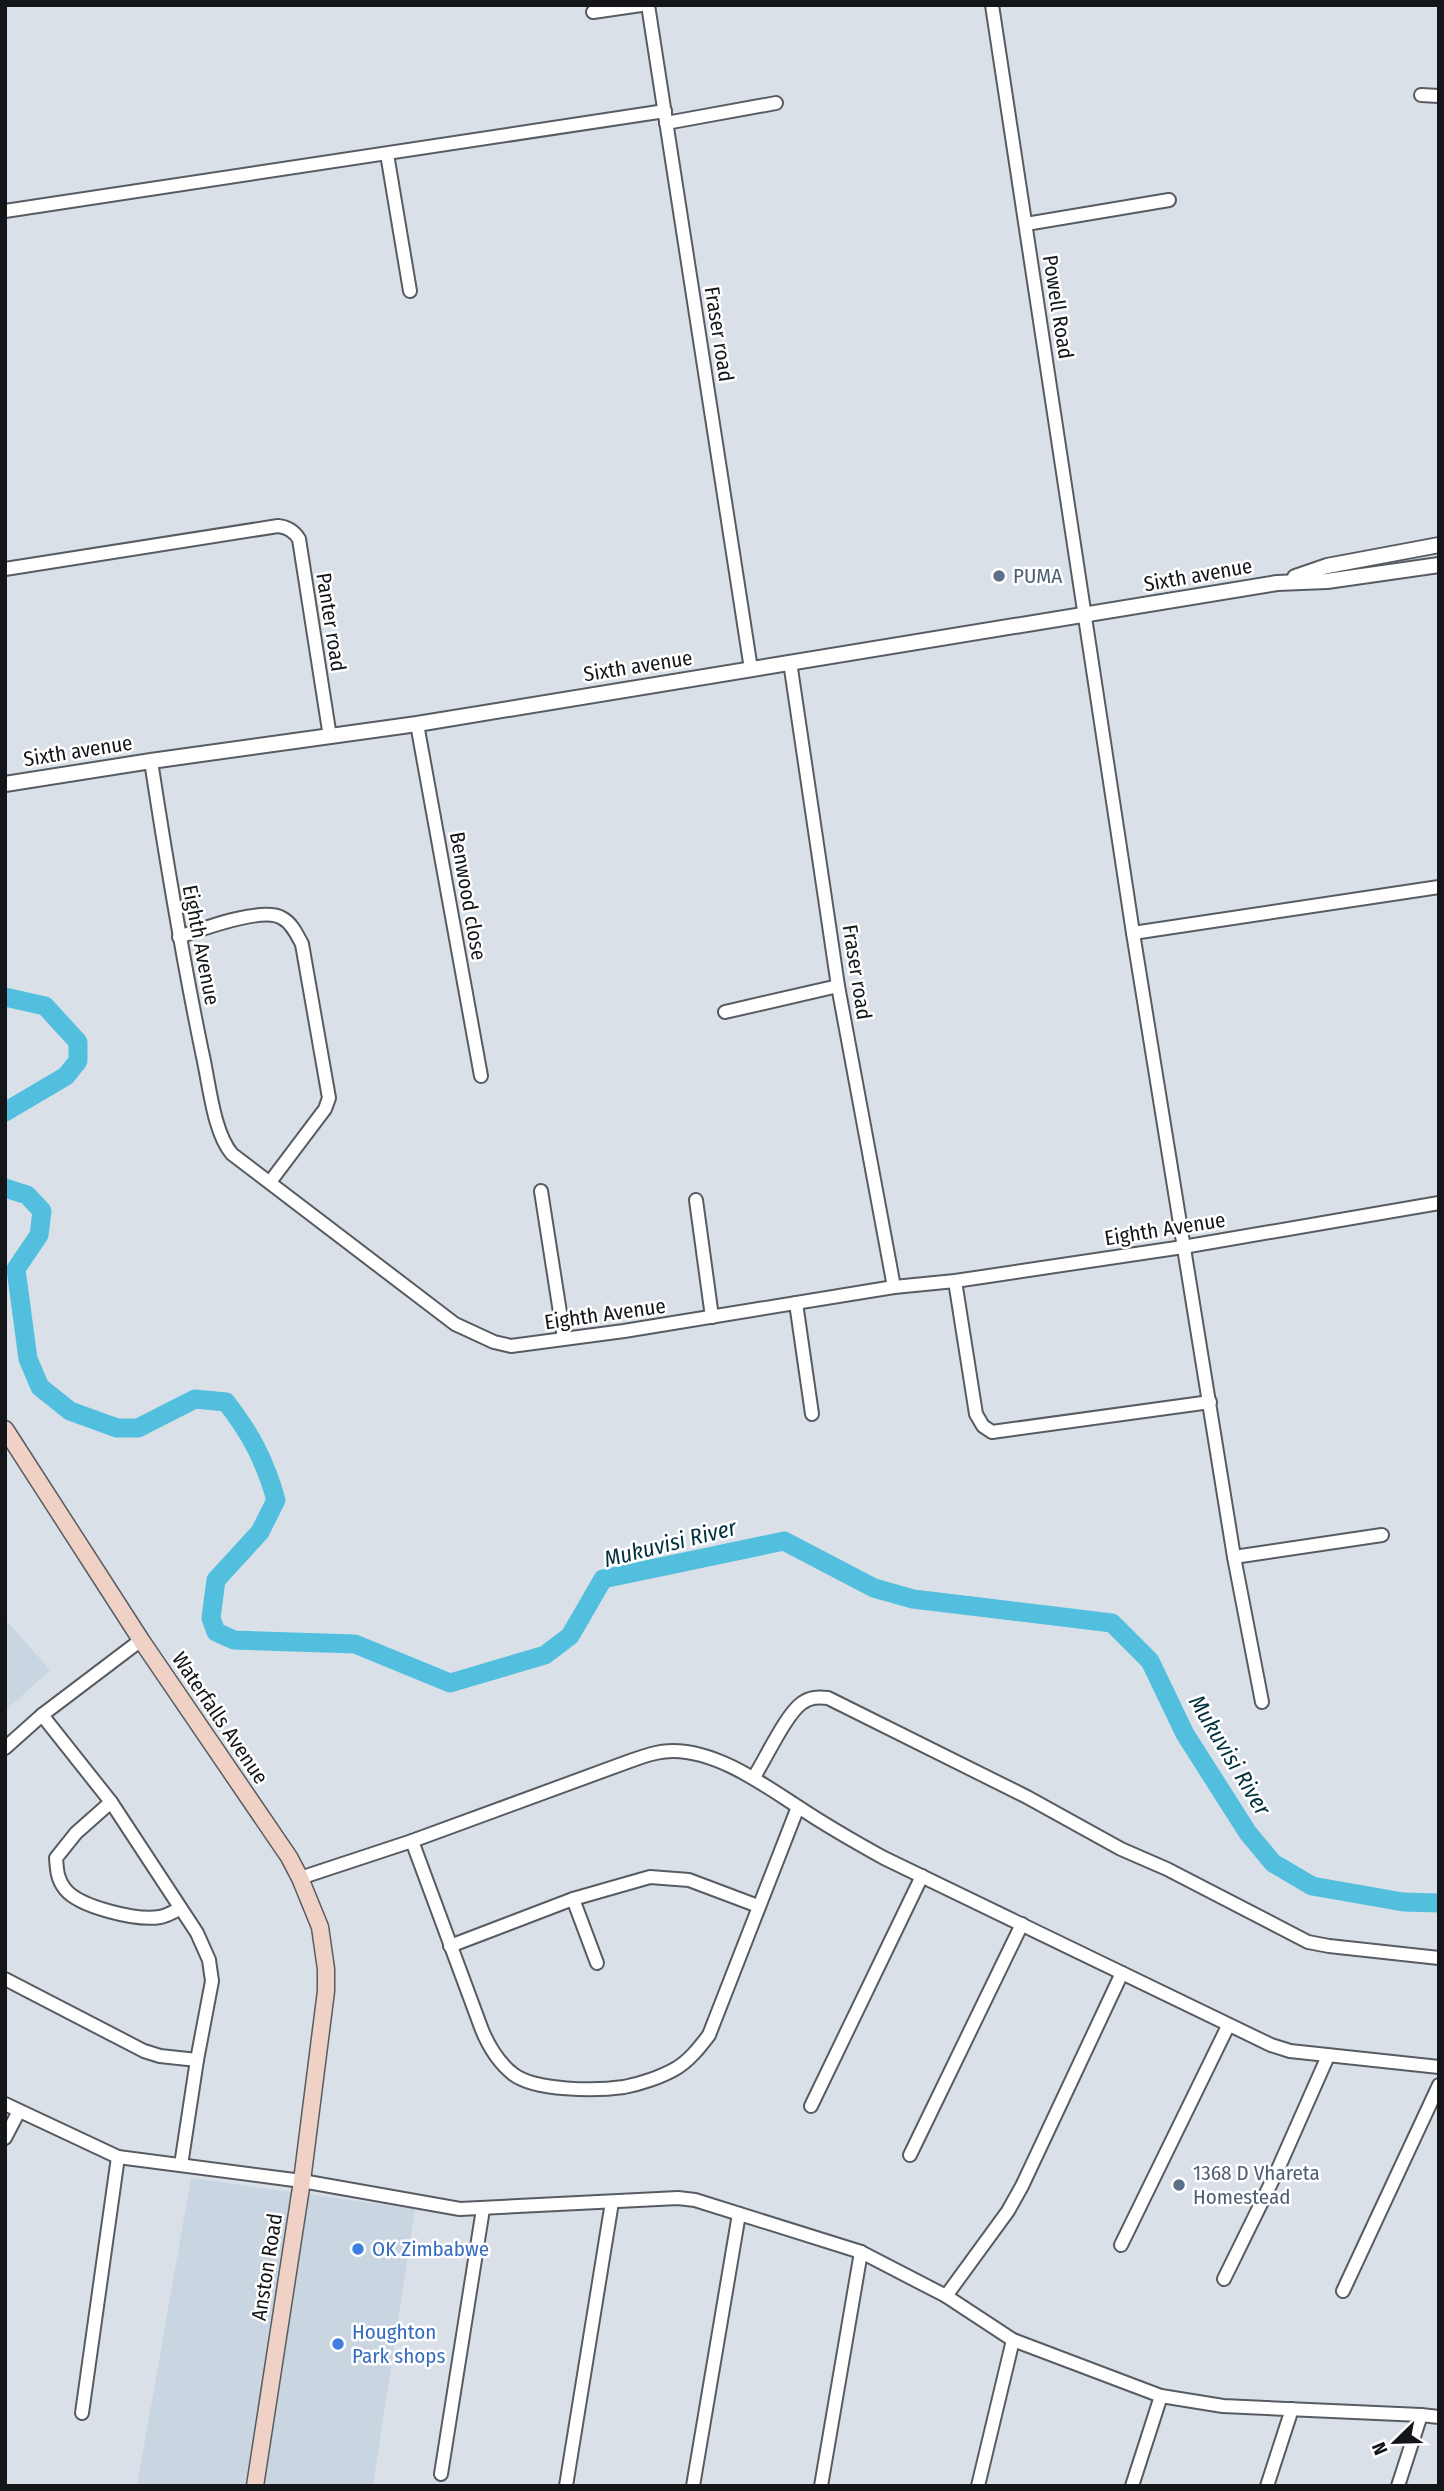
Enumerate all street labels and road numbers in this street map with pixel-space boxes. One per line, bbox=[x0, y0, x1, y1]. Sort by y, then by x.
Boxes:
street label: Powell Road bbox=[1037, 253, 1079, 361]
street label: Fraser road bbox=[699, 285, 739, 383]
street label: Sixth avenue bbox=[1142, 553, 1254, 597]
street label: Panter road bbox=[310, 571, 352, 673]
street label: Sixth avenue bbox=[582, 645, 694, 687]
street label: Sixth avenue bbox=[22, 730, 134, 772]
street label: Benwood close bbox=[444, 830, 492, 962]
street label: Eighth Avenue bbox=[177, 883, 225, 1007]
street label: Fraser road bbox=[837, 923, 877, 1021]
street label: Eighth Avenue bbox=[1103, 1207, 1227, 1251]
street label: Eighth Avenue bbox=[543, 1293, 667, 1335]
street label: Waterfalls Avenue bbox=[166, 1647, 274, 1789]
street label: Anston Road bbox=[246, 2212, 288, 2322]

